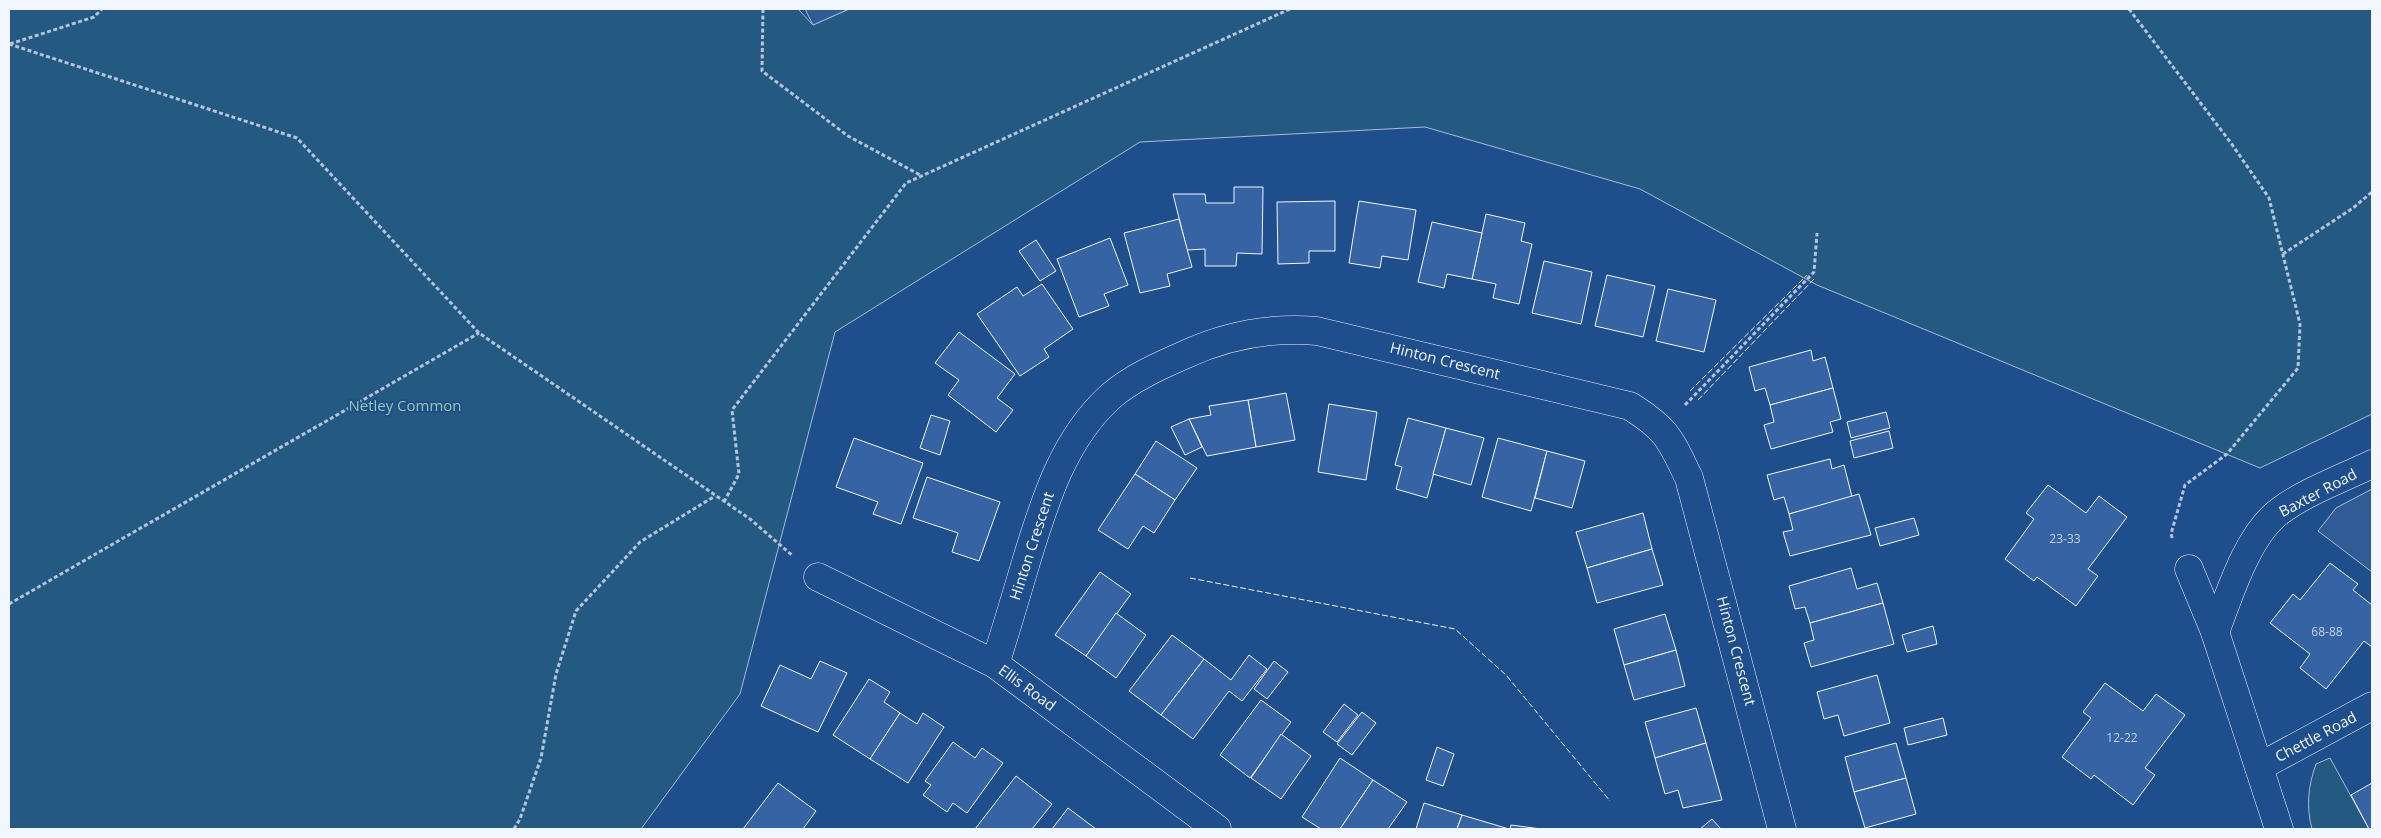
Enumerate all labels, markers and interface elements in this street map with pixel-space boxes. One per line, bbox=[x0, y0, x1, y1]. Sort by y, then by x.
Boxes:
street label: Hinton Crescent bbox=[1388, 337, 1502, 383]
park label: Netley Common bbox=[348, 395, 462, 415]
street label: Baxter Road bbox=[2275, 463, 2360, 521]
street label: Hinton Crescent bbox=[1004, 489, 1058, 602]
house number: 23-33 bbox=[2049, 530, 2081, 547]
street label: Hinton Crescent bbox=[1713, 594, 1761, 708]
house number: 68-88 bbox=[2311, 623, 2343, 640]
street label: Ellis Road bbox=[995, 660, 1060, 715]
street label: Chettle Road bbox=[2271, 706, 2360, 766]
house number: 12-22 bbox=[2106, 729, 2138, 746]

